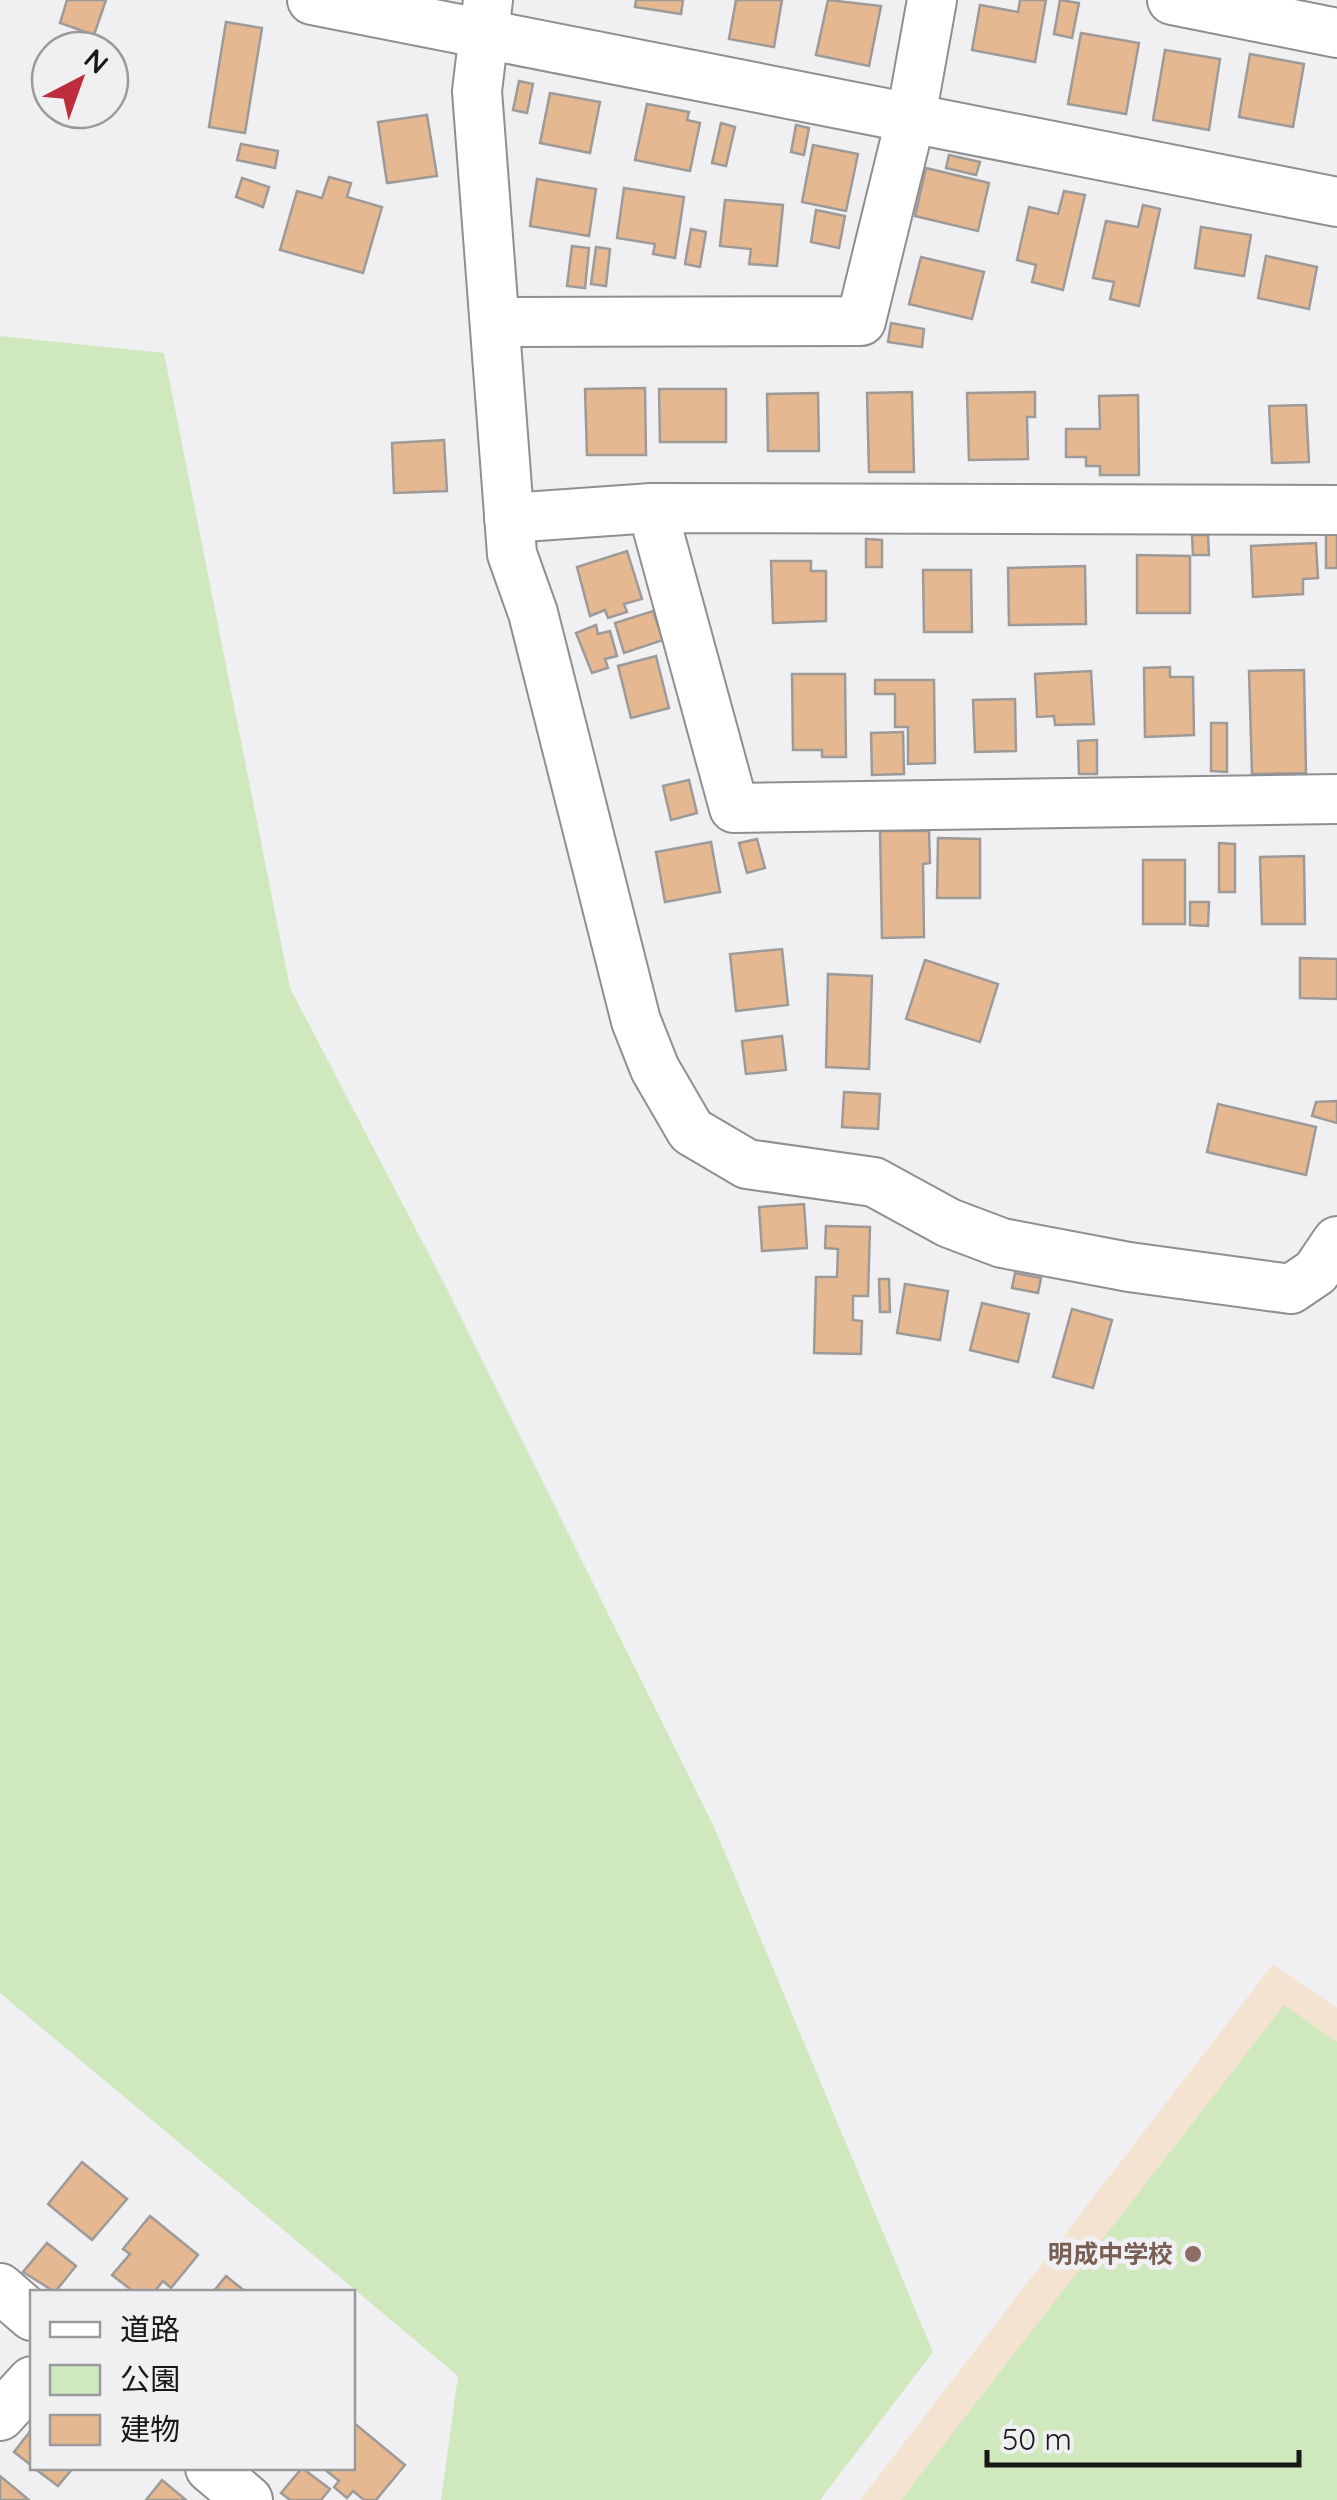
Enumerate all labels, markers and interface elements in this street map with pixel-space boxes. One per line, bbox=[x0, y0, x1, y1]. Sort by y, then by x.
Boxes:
north arrow bbox=[30, 30, 130, 130]
text: N bbox=[77, 41, 116, 81]
place label: 明成中学校 bbox=[1048, 2238, 1173, 2269]
marker: 明成中学校 bbox=[1182, 2243, 1204, 2265]
legend bbox=[30, 2290, 355, 2470]
text: 道路 bbox=[120, 2310, 180, 2348]
text: 公園 bbox=[120, 2360, 180, 2398]
scale bar bbox=[987, 2405, 1300, 2467]
text: 建物 bbox=[120, 2410, 180, 2448]
text: 50 m bbox=[1002, 2420, 1072, 2458]

